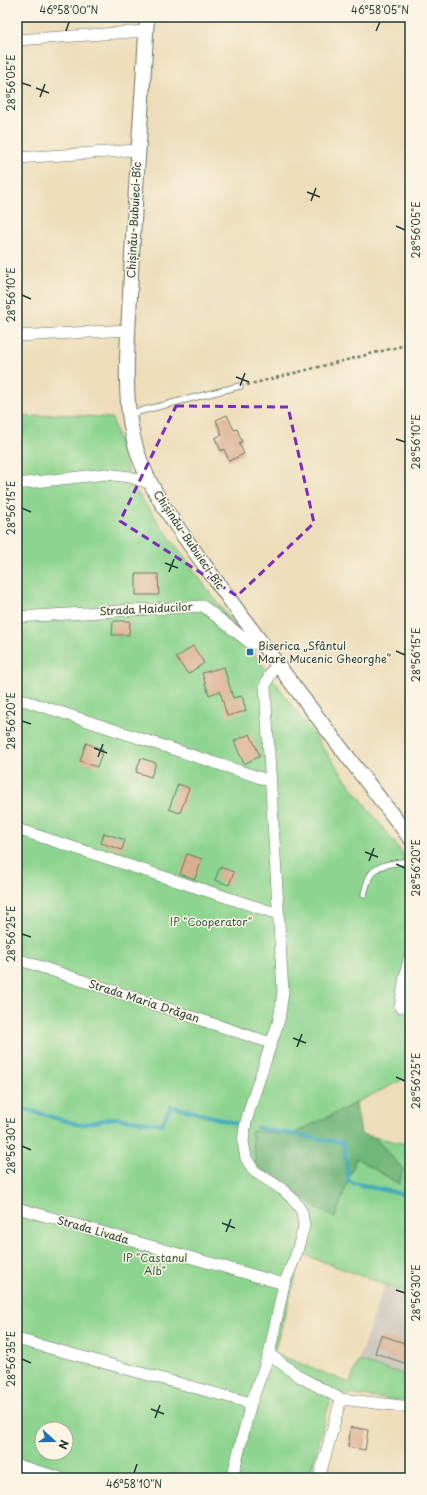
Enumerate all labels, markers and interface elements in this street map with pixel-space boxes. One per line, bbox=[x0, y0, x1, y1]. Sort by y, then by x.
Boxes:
text: 46°58'00"N bbox=[40, 2, 99, 17]
text: 46°58'05"N bbox=[351, 2, 409, 17]
text: 28°56'05"E bbox=[3, 55, 18, 111]
street label: Chișinău-Bubuieci-Bîc bbox=[122, 161, 145, 279]
text: 28°56'05"E bbox=[408, 202, 423, 258]
text: 28°56'10"E bbox=[3, 267, 18, 323]
text: 28°56'10"E bbox=[408, 414, 423, 470]
text: 28°56'15"E bbox=[3, 481, 18, 535]
street label: Chișinău-Bubuieci-Bîc bbox=[150, 487, 229, 593]
street label: Strada Haiducilor bbox=[99, 598, 194, 619]
text: 28°56'15"E bbox=[408, 628, 423, 682]
place label: Biserica „Sfântul Mare Mucenic Gheorghe” bbox=[258, 637, 391, 667]
marker: Biserica „Sfântul Mare Mucenic Gheorghe” bbox=[245, 647, 255, 657]
text: 28°56'20"E bbox=[3, 692, 18, 750]
text: 28°56'20"E bbox=[408, 839, 423, 897]
text: 28°56'25"E bbox=[3, 906, 18, 962]
park label: IP "Cooperator" bbox=[170, 913, 252, 930]
street label: Strada Maria Drăgan bbox=[87, 975, 202, 1026]
text: 28°56'25"E bbox=[408, 1053, 423, 1109]
text: 28°56'30"E bbox=[3, 1117, 18, 1175]
street label: Strada Livada bbox=[55, 1211, 132, 1248]
park label: IP "Castanul Alb" bbox=[123, 1249, 187, 1279]
text: 28°56'30"E bbox=[408, 1264, 423, 1322]
text: 28°56'35"E bbox=[3, 1331, 18, 1387]
north arrow bbox=[34, 1421, 74, 1461]
text: N bbox=[54, 1438, 73, 1452]
text: 46°58'10"N bbox=[106, 1476, 162, 1491]

